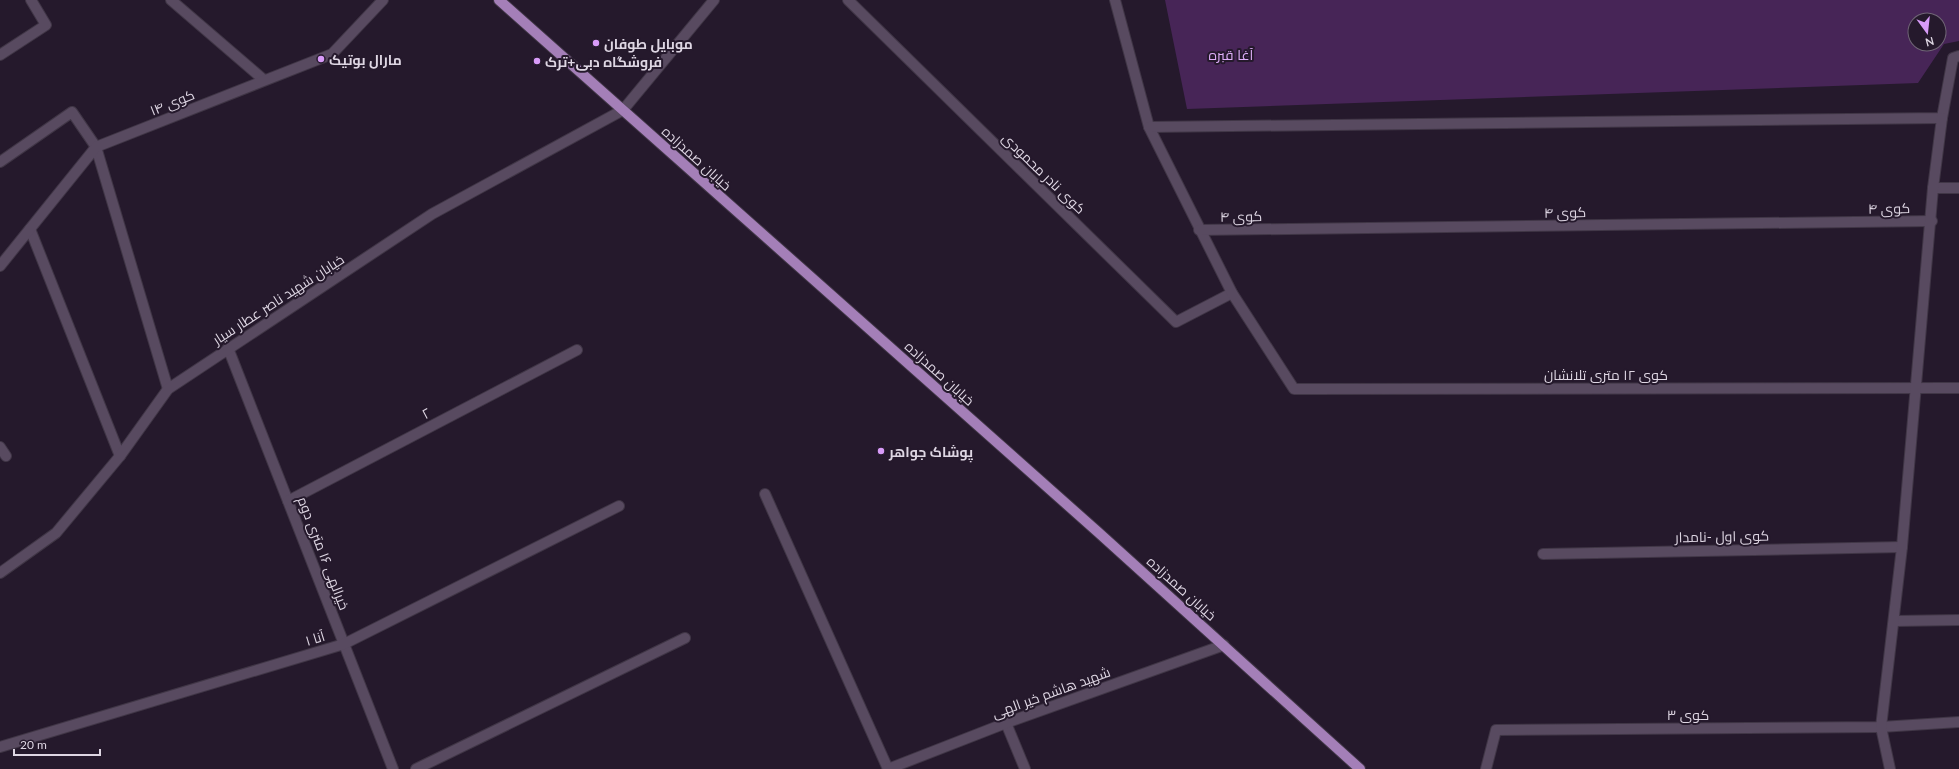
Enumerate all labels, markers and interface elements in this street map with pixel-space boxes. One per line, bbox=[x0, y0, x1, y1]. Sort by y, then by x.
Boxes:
north arrow bbox=[1907, 12, 1947, 52]
place label: موبایل طوفان bbox=[604, 35, 693, 53]
text: N bbox=[1924, 35, 1935, 50]
marker: موبایل طوفان bbox=[591, 38, 601, 48]
park label: آغا قبره bbox=[1209, 46, 1254, 63]
place label: مارال بوتیک bbox=[329, 51, 402, 69]
place label: فروشگاه دبی+ترک bbox=[545, 53, 662, 71]
marker: مارال بوتیک bbox=[316, 54, 326, 64]
marker: فروشگاه دبی+ترک bbox=[532, 56, 542, 66]
street label: کوی ۱۴ bbox=[147, 85, 197, 119]
street label: خیابان صمدزاده bbox=[659, 122, 735, 194]
street label: کوی نادر محمودی bbox=[999, 129, 1089, 217]
street label: کوی ۴ bbox=[1868, 199, 1910, 217]
street label: کوی ۴ bbox=[1544, 203, 1586, 221]
street label: کوی ۴ bbox=[1220, 207, 1262, 225]
street label: خیابان شهید ناصر عطار سیار bbox=[208, 250, 347, 348]
street label: خیابان صمدزاده bbox=[902, 337, 978, 409]
street label: کوی ۱۲ متری تلانشان bbox=[1544, 366, 1668, 383]
street label: ۲ bbox=[419, 404, 433, 422]
place label: پوشاک جواهر bbox=[888, 443, 973, 463]
marker: پوشاک جواهر bbox=[876, 446, 886, 456]
street label: خیرالهی ۱۶ متری دوم bbox=[293, 494, 353, 613]
street label: کوی اول -نامدار bbox=[1674, 527, 1769, 546]
street label: خیابان صمدزاده bbox=[1144, 552, 1220, 624]
street label: آنا ۱ bbox=[303, 627, 327, 649]
street label: شهید هاشم خیر الهی bbox=[990, 663, 1113, 723]
street label: کوی ۳ bbox=[1667, 706, 1709, 723]
scale bar bbox=[14, 731, 100, 757]
text: 20 m bbox=[20, 737, 47, 752]

